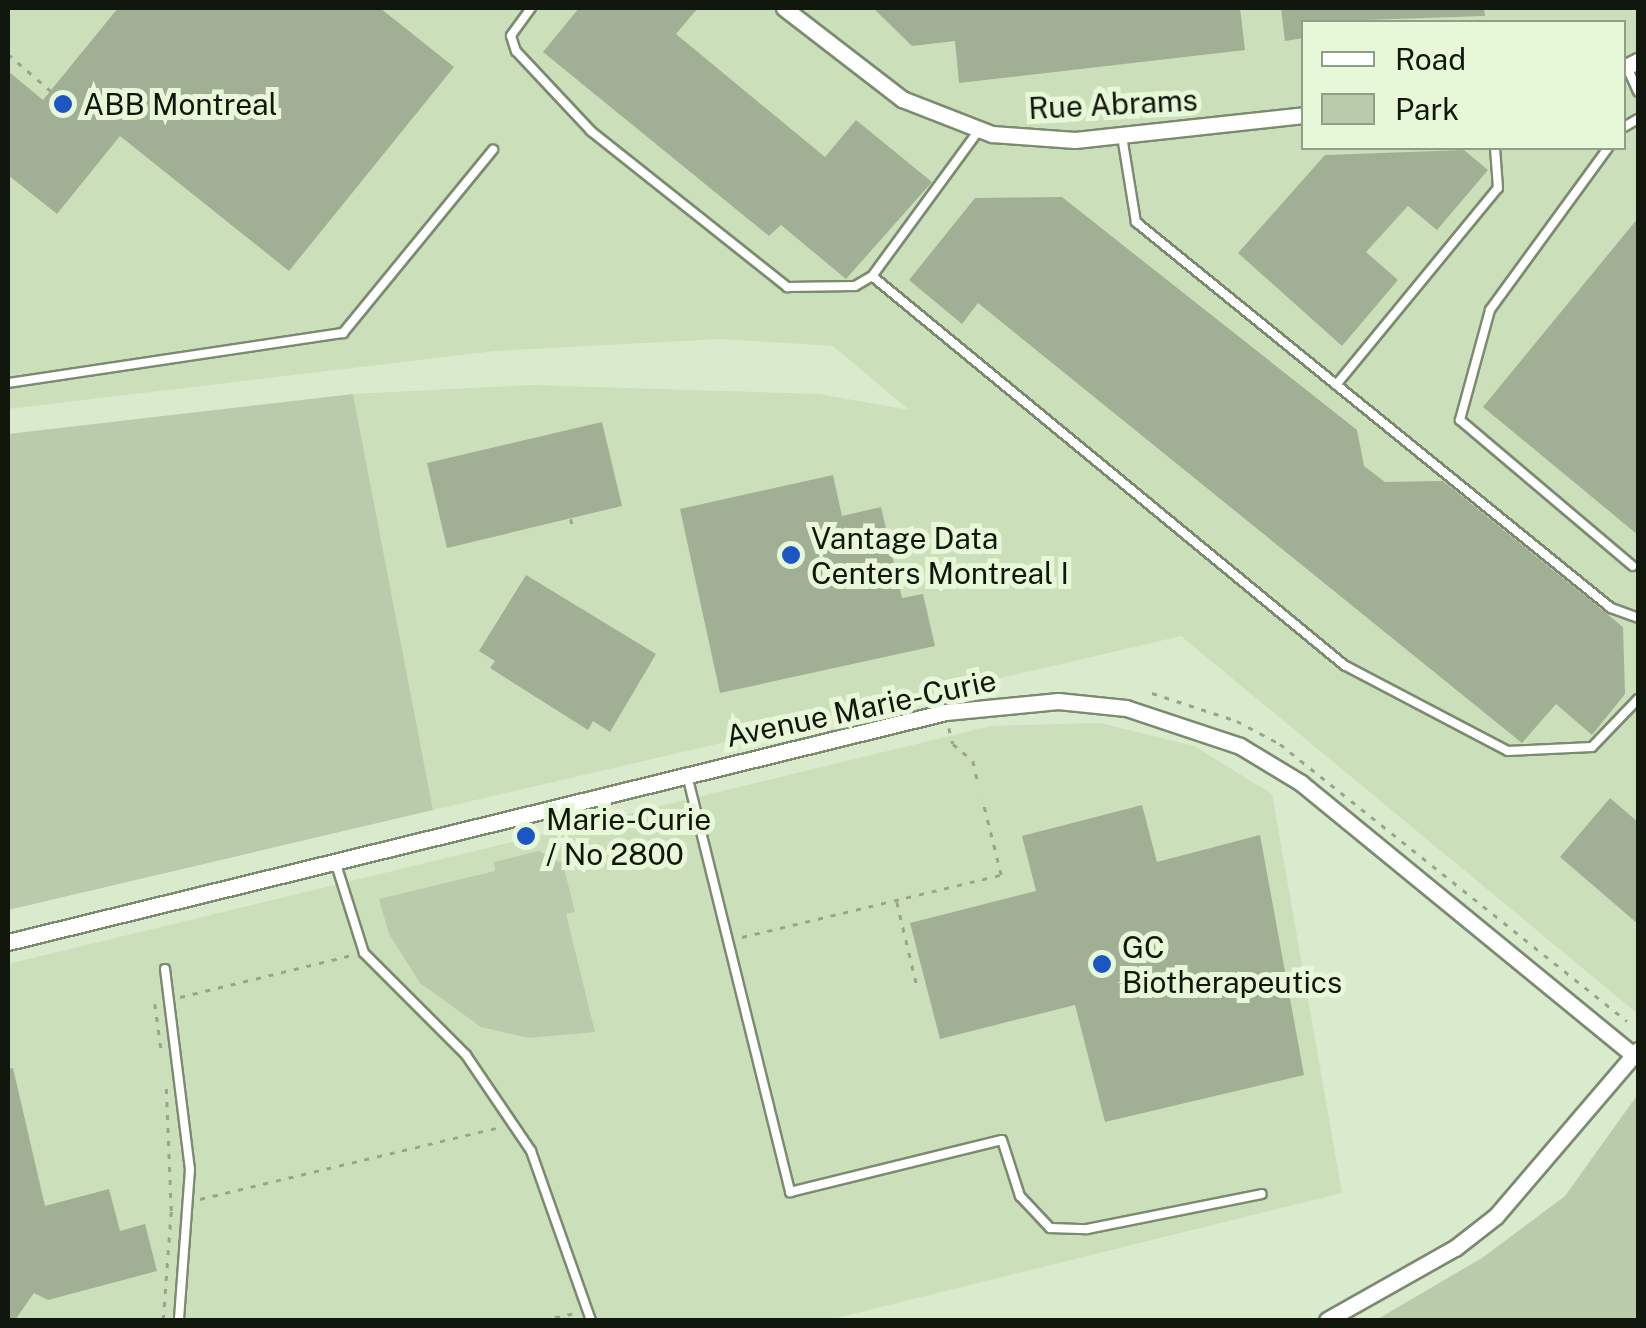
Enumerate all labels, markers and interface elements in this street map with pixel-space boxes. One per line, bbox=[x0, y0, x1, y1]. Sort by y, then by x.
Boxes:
legend bbox=[1301, 20, 1626, 150]
text: Road bbox=[1395, 41, 1466, 77]
street label: Rue Abrams bbox=[1027, 82, 1199, 126]
place label: ABB Montreal bbox=[83, 86, 278, 122]
text: Park bbox=[1395, 91, 1459, 127]
marker: ABB Montreal bbox=[52, 93, 74, 115]
place label: Vantage Data Centers Montreal I bbox=[811, 520, 1069, 590]
marker: Vantage Data Centers Montreal I bbox=[780, 544, 802, 566]
street label: Avenue Marie-Curie bbox=[722, 662, 1000, 754]
place label: Marie-Curie / No 2800 bbox=[546, 801, 711, 872]
marker: Marie-Curie / No 2800 bbox=[515, 825, 537, 847]
place label: GC Biotherapeutics bbox=[1122, 929, 1342, 1000]
marker: GC Biotherapeutics bbox=[1091, 953, 1113, 975]

